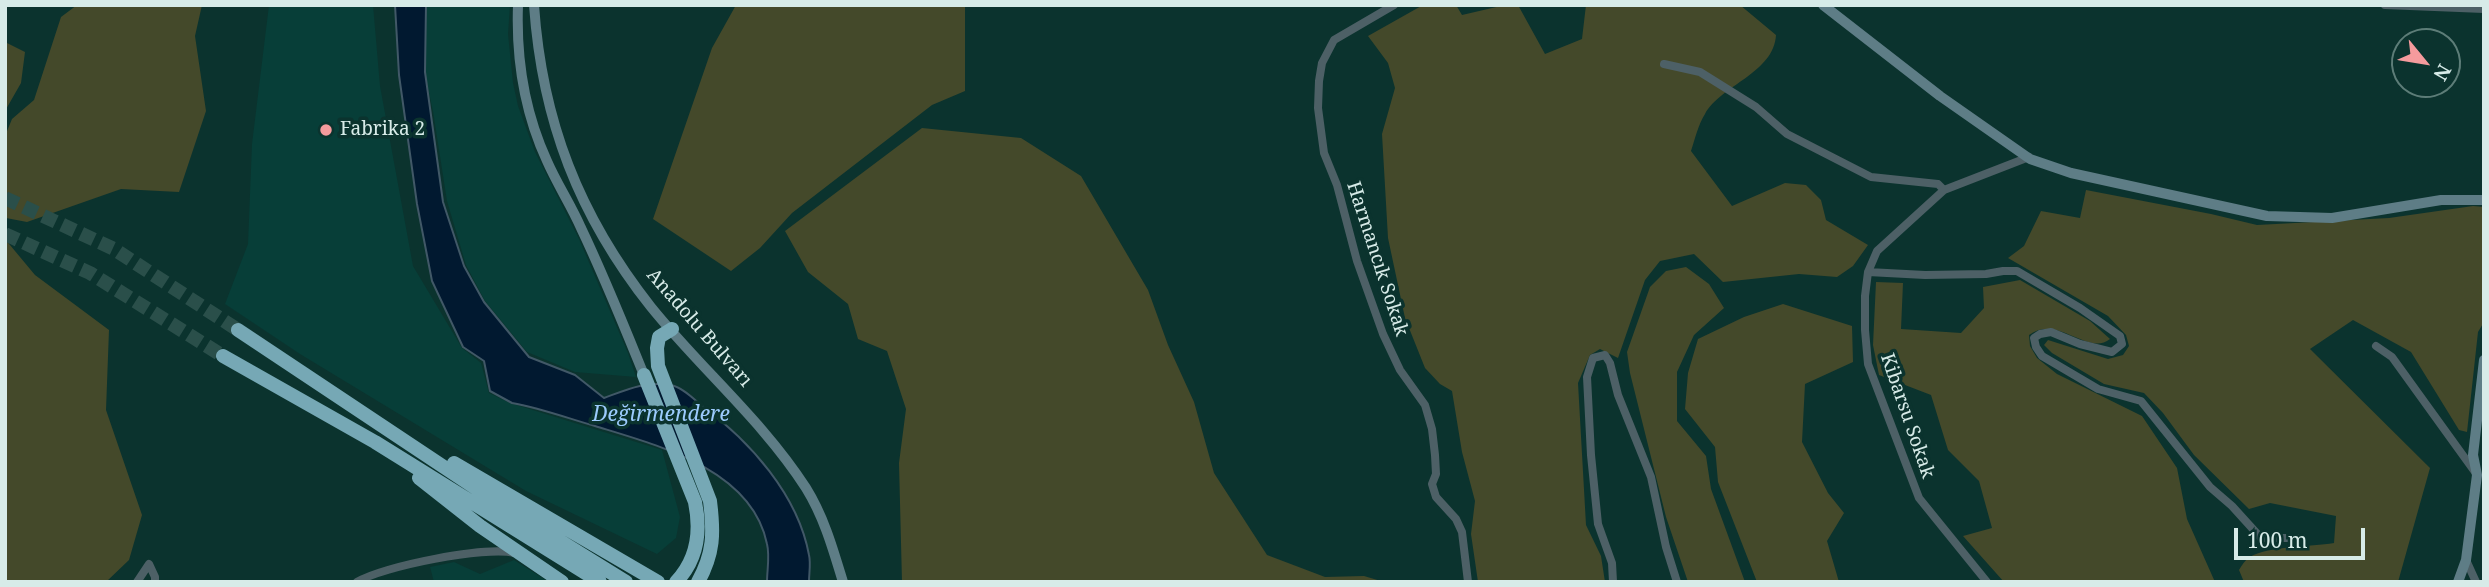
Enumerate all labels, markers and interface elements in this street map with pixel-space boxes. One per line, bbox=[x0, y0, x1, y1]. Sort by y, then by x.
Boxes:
north arrow bbox=[2391, 28, 2461, 98]
text: N bbox=[2427, 60, 2457, 85]
place label: Fabrika 2 bbox=[340, 119, 425, 141]
marker: Fabrika 2 bbox=[318, 122, 334, 138]
street label: Harmancık Sokak bbox=[1341, 179, 1413, 339]
street label: Anadolu Bulvarı bbox=[642, 264, 756, 392]
street label: Kibarsu Sokak bbox=[1875, 351, 1939, 481]
water label: Değirmendere bbox=[592, 402, 730, 428]
scale bar bbox=[2237, 514, 2368, 558]
text: 100 m bbox=[2247, 526, 2308, 554]

